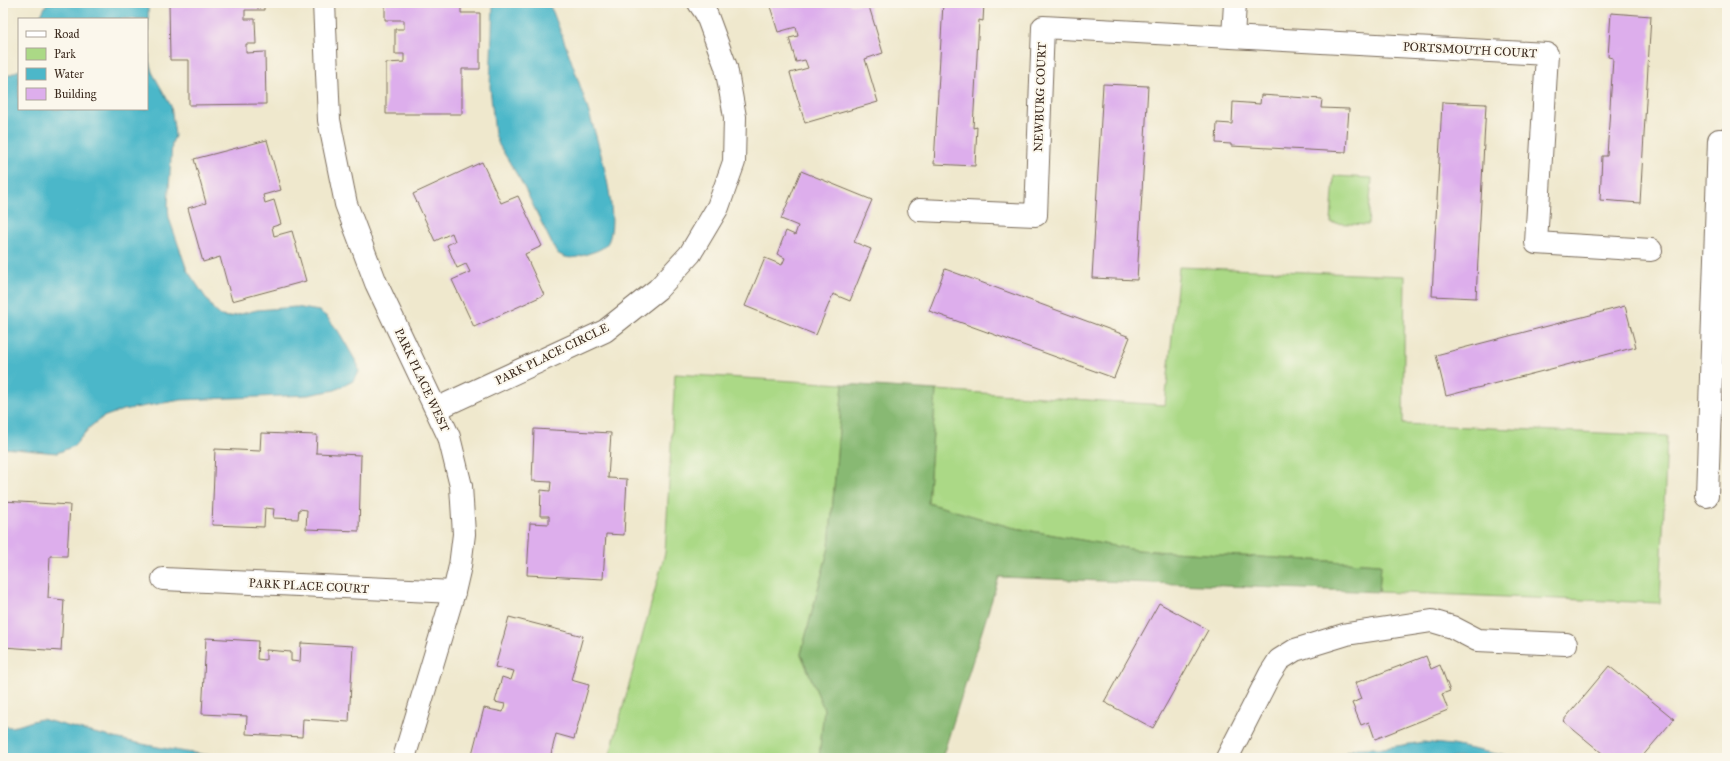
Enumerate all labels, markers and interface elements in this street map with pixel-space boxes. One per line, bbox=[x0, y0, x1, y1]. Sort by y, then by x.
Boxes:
legend bbox=[18, 18, 148, 110]
text: Road bbox=[54, 27, 80, 41]
street label: PORTSMOUTH COURT bbox=[1403, 39, 1537, 61]
street label: NEWBURG COURT bbox=[1031, 42, 1049, 152]
text: Park bbox=[54, 47, 76, 61]
text: Water bbox=[54, 67, 84, 81]
text: Building bbox=[54, 87, 97, 102]
street label: PARK PLACE CIRCLE bbox=[493, 320, 611, 388]
street label: PARK PLACE WEST bbox=[392, 326, 452, 434]
street label: PARK PLACE COURT bbox=[248, 576, 370, 596]

